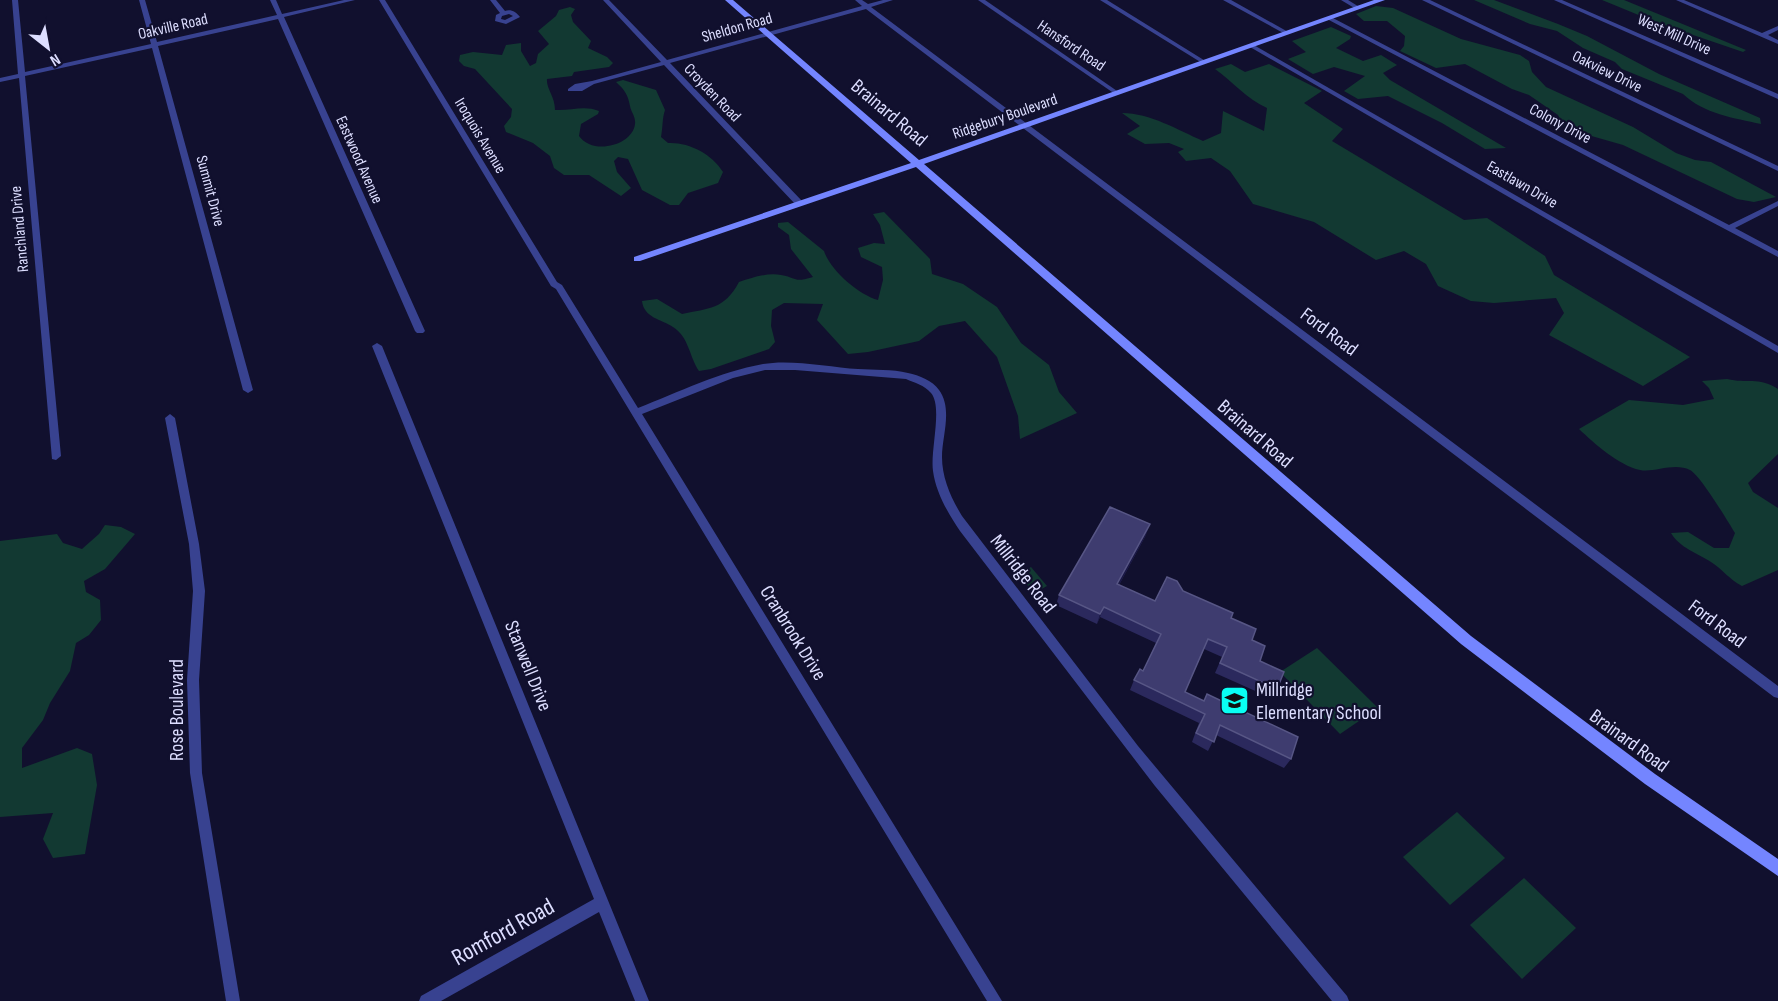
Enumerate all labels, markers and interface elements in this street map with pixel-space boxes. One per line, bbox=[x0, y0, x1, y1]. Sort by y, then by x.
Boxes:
street label: Sheldon Road bbox=[700, 9, 774, 47]
street label: Oakville Road bbox=[136, 10, 210, 44]
street label: West Mill Drive bbox=[1634, 10, 1714, 60]
street label: Hansford Road bbox=[1033, 16, 1109, 76]
north arrow bbox=[18, 18, 78, 78]
street label: Oakview Drive bbox=[1569, 47, 1645, 97]
text: N bbox=[46, 49, 64, 70]
street label: Croyden Road bbox=[680, 60, 744, 126]
street label: Brainard Road bbox=[846, 74, 932, 152]
street label: Ridgebury Boulevard bbox=[950, 90, 1060, 144]
street label: Iroquois Avenue bbox=[450, 95, 510, 177]
street label: Colony Drive bbox=[1526, 100, 1594, 148]
street label: Eastwood Avenue bbox=[331, 113, 387, 207]
street label: Summit Drive bbox=[191, 154, 229, 228]
street label: Eastlawn Drive bbox=[1483, 157, 1561, 213]
street label: Ranchland Drive bbox=[7, 185, 33, 273]
street label: Ford Road bbox=[1295, 303, 1363, 361]
street label: Brainard Road bbox=[1212, 395, 1298, 473]
street label: Millridge Road bbox=[985, 530, 1061, 618]
street label: Cranbrook Drive bbox=[754, 581, 832, 685]
street label: Ford Road bbox=[1683, 595, 1751, 653]
street label: Stanwell Drive bbox=[499, 617, 557, 715]
street label: Rose Boulevard bbox=[165, 659, 189, 761]
place label: Millridge Elementary School bbox=[1256, 678, 1382, 725]
school or university icon: Millridge Elementary School bbox=[1219, 685, 1251, 717]
street label: Brainard Road bbox=[1585, 704, 1673, 778]
street label: Romford Road bbox=[447, 892, 559, 972]

